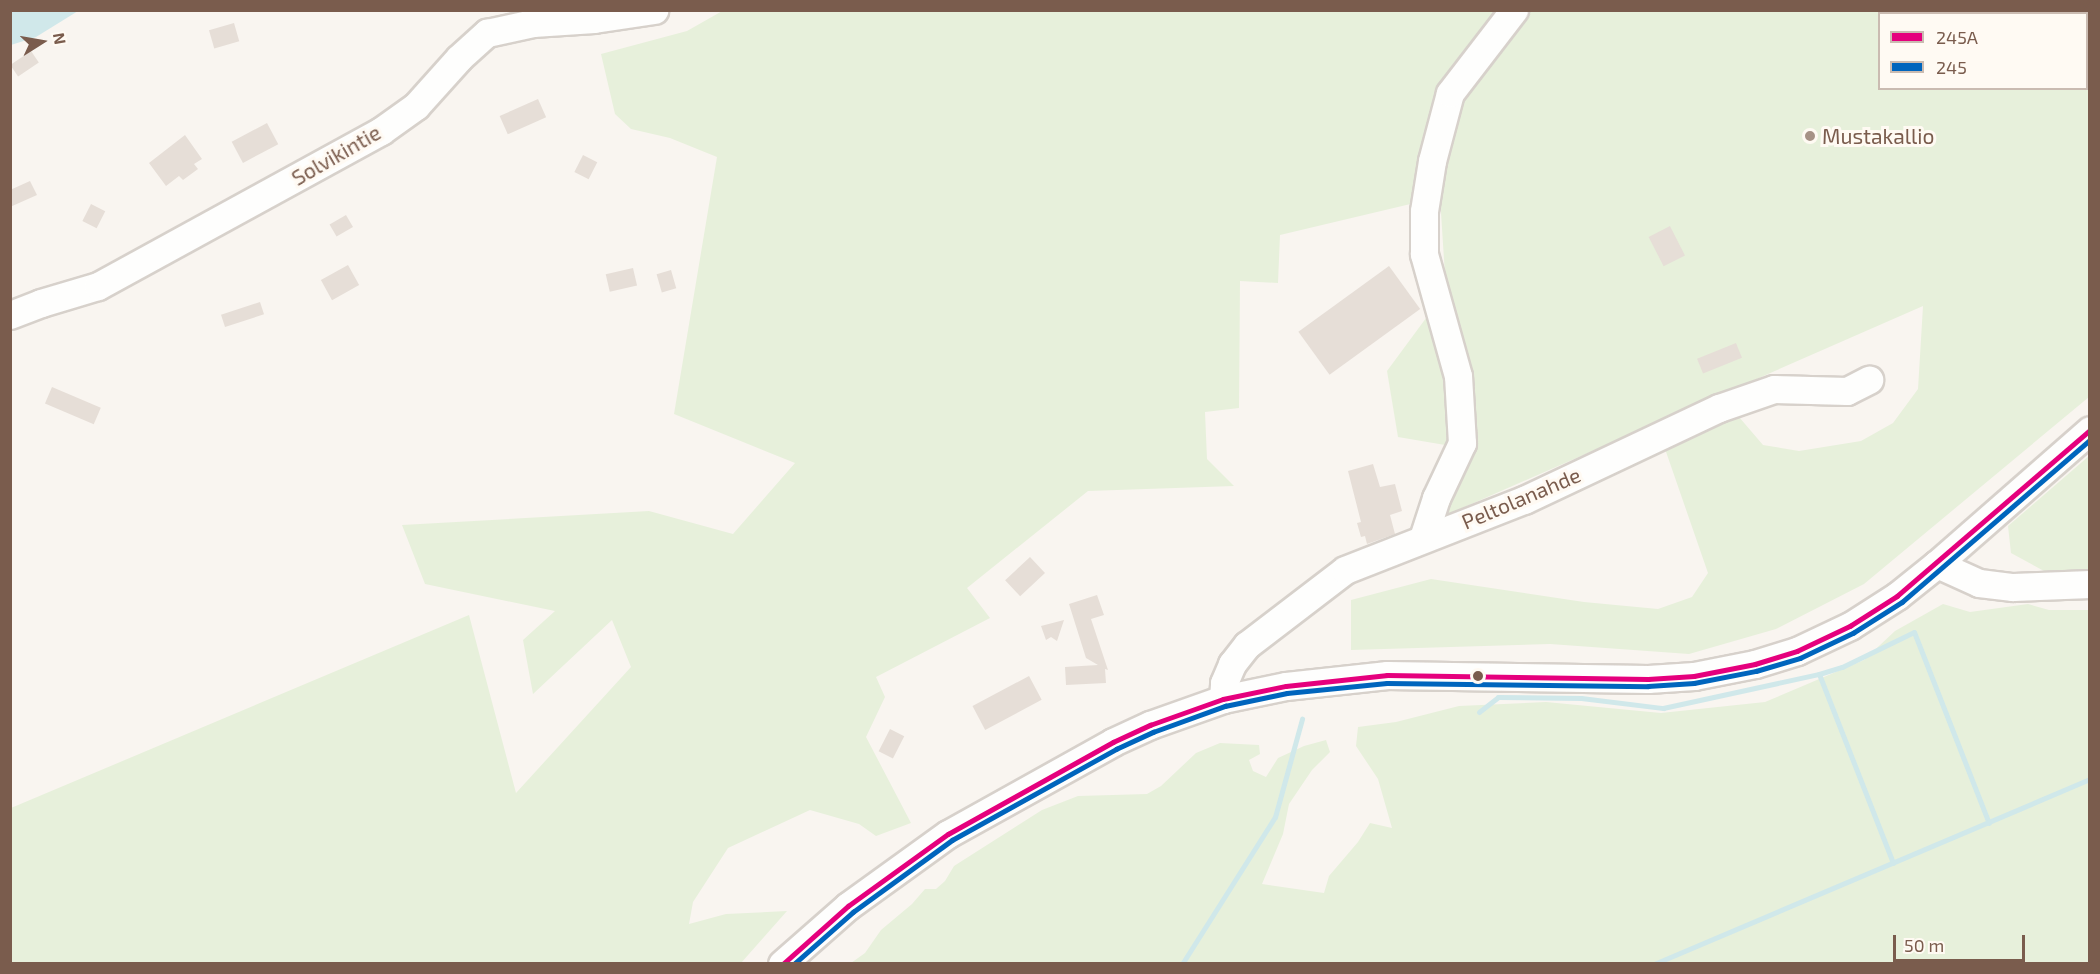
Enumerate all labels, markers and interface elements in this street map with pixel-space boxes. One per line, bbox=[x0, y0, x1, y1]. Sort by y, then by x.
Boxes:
north arrow bbox=[12, 12, 72, 72]
legend bbox=[1878, 12, 2088, 90]
text: 245A bbox=[1936, 26, 1978, 48]
text: N bbox=[50, 31, 71, 46]
text: 245 bbox=[1936, 56, 1967, 78]
street label: Solvikintie bbox=[287, 119, 385, 191]
place label: Mustakallio bbox=[1822, 123, 1934, 149]
marker: Mustakallio bbox=[1803, 129, 1817, 143]
street label: Peltolanahde bbox=[1458, 462, 1584, 534]
unlabelled marker bbox=[1472, 670, 1484, 682]
scale bar bbox=[1896, 923, 2028, 961]
text: 50 m bbox=[1904, 934, 1944, 956]

